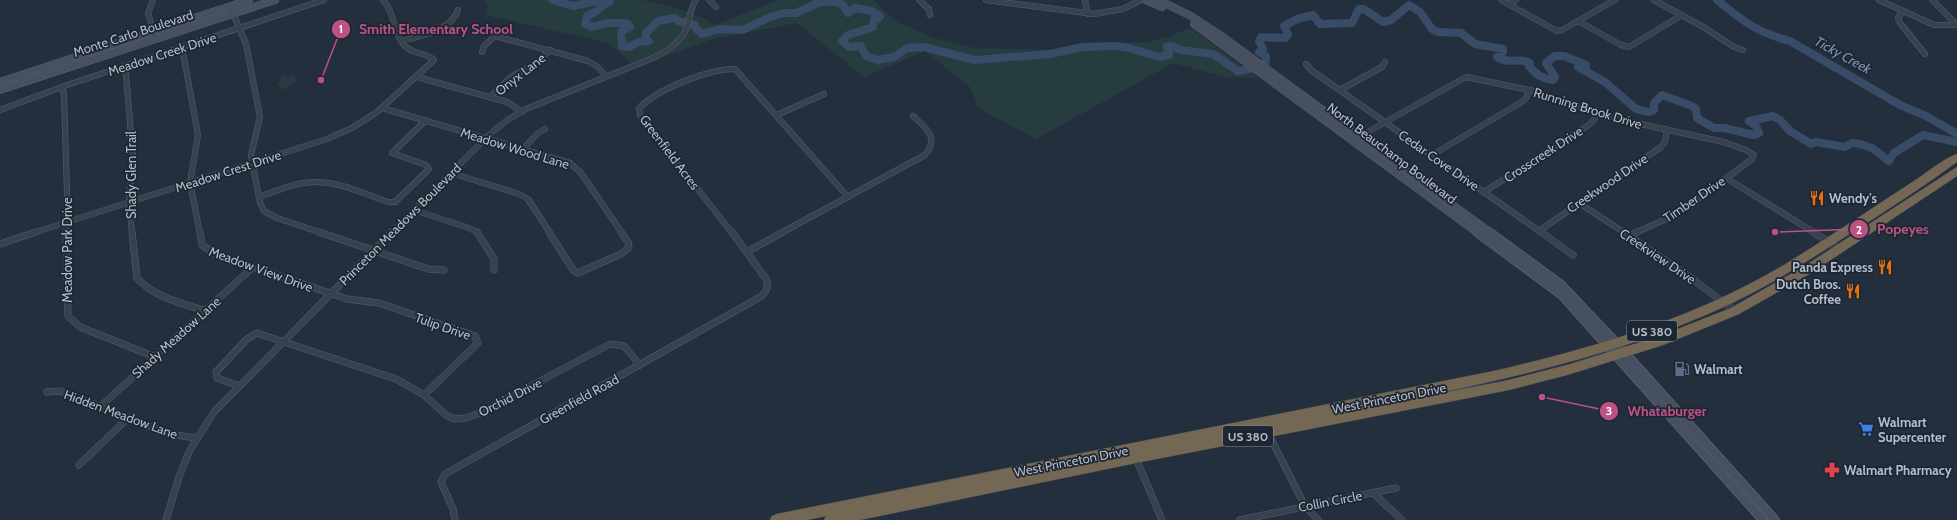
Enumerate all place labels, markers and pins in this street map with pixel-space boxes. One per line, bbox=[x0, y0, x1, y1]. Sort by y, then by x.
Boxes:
callout: Smith Elementary School bbox=[331, 16, 521, 42]
restaurant icon: Wendy's bbox=[1808, 189, 1826, 207]
place label: Wendy's bbox=[1829, 190, 1878, 206]
callout: Popeyes bbox=[1849, 216, 1937, 242]
restaurant icon: Panda Express bbox=[1876, 258, 1894, 276]
place label: Panda Express bbox=[1792, 259, 1873, 275]
place label: Dutch Bros. Coffee bbox=[1776, 276, 1841, 307]
restaurant icon: Dutch Bros. Coffee bbox=[1844, 282, 1862, 300]
fuel station icon: Walmart bbox=[1673, 360, 1691, 378]
place label: Walmart bbox=[1694, 361, 1743, 377]
callout: Whataburger bbox=[1599, 398, 1714, 424]
place label: Walmart Supercenter bbox=[1878, 414, 1947, 445]
supermarket icon: Walmart Supercenter bbox=[1857, 420, 1875, 438]
pharmacy icon: Walmart Pharmacy bbox=[1823, 461, 1841, 479]
place label: Walmart Pharmacy bbox=[1844, 462, 1952, 478]

